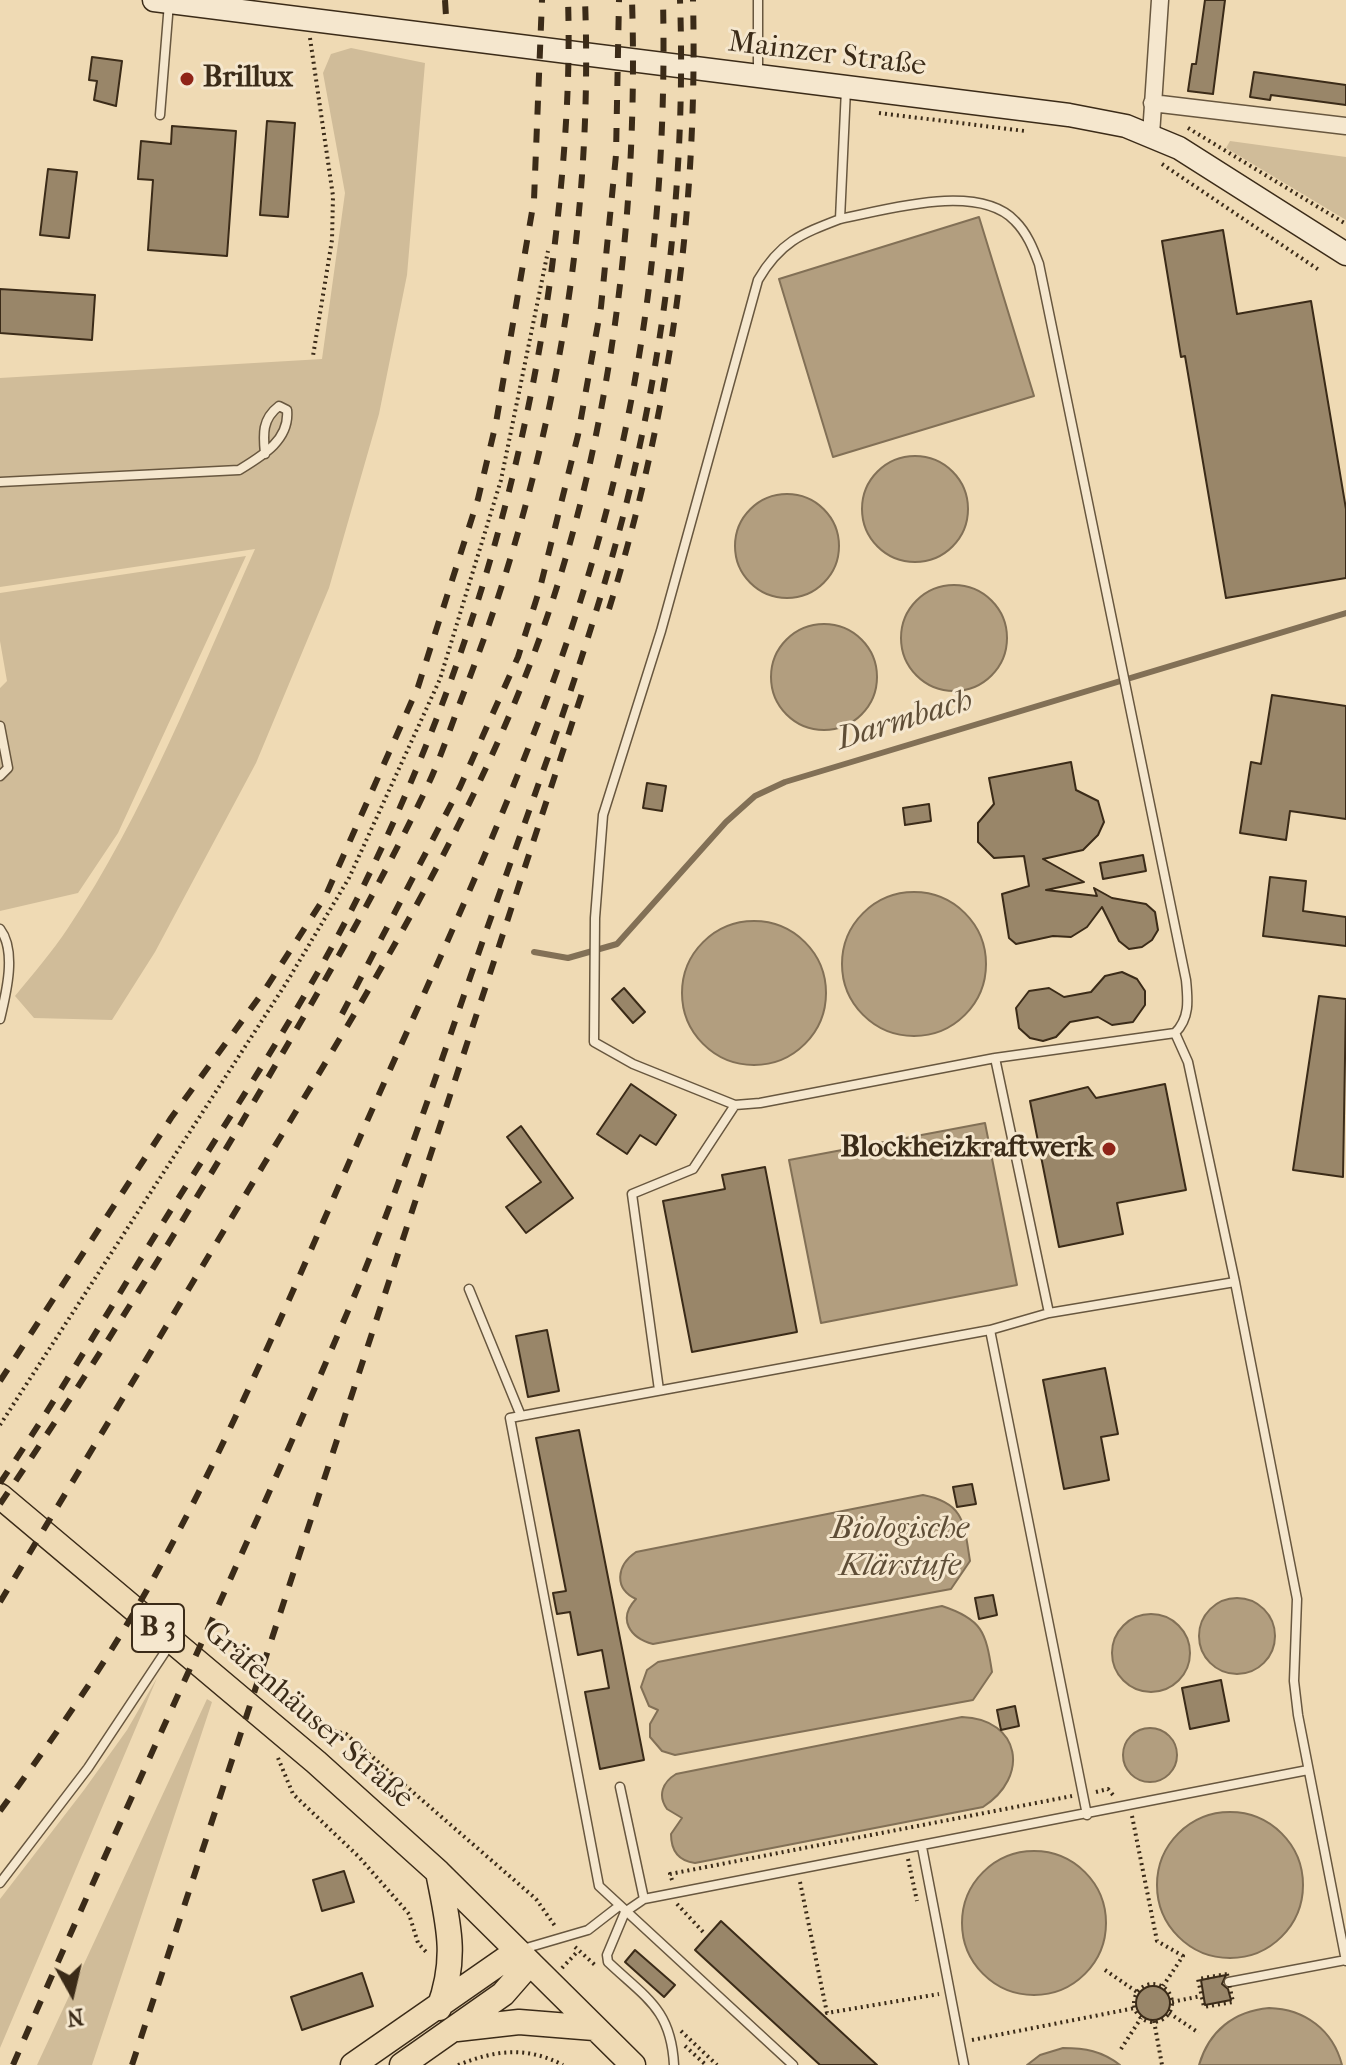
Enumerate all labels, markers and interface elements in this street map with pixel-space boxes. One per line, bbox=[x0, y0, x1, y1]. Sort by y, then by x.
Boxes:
street label: Mainzer Straße bbox=[726, 25, 928, 85]
place label: Brillux bbox=[203, 61, 293, 97]
marker: Brillux bbox=[178, 70, 196, 88]
water label: Darmbach bbox=[833, 682, 977, 760]
place label: Blockheizkraftwerk bbox=[841, 1131, 1093, 1167]
marker: Blockheizkraftwerk bbox=[1100, 1140, 1118, 1158]
water label: Biologische Klärstufe bbox=[831, 1511, 969, 1586]
road number: B 3 bbox=[132, 1604, 184, 1652]
street label: Gräfenhäuser Straße bbox=[196, 1615, 420, 1817]
north arrow bbox=[32, 1953, 112, 2033]
text: N bbox=[65, 2003, 85, 2031]

